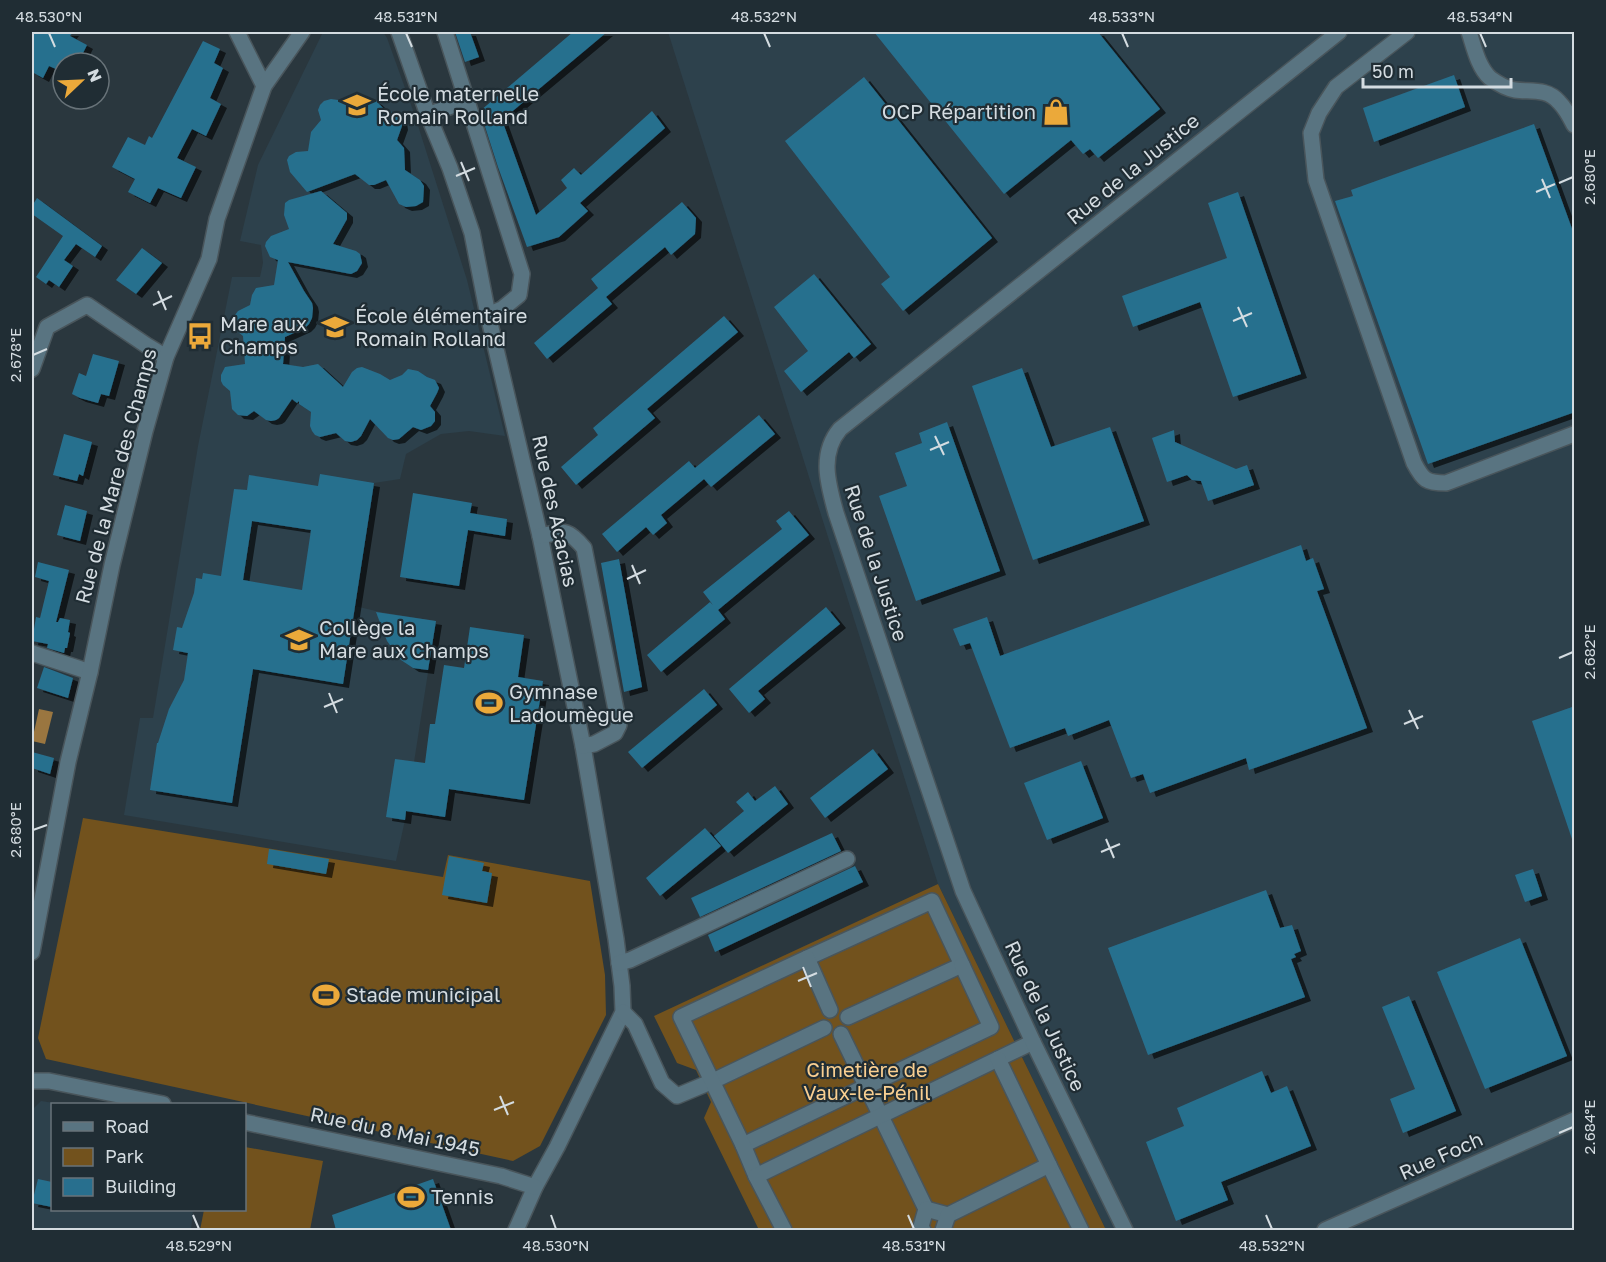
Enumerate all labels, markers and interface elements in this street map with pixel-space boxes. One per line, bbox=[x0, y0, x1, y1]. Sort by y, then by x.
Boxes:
text: 48.530°N bbox=[16, 7, 82, 25]
text: 48.531°N bbox=[374, 7, 438, 25]
text: 48.532°N bbox=[731, 7, 797, 25]
text: 48.533°N bbox=[1089, 7, 1155, 25]
text: 48.534°N bbox=[1447, 7, 1513, 25]
north arrow bbox=[51, 51, 111, 111]
scale bar bbox=[1363, 51, 1512, 89]
text: 50 m bbox=[1372, 60, 1414, 82]
text: N bbox=[83, 66, 106, 85]
place label: École maternelle Romain Rolland bbox=[377, 81, 539, 128]
school or university icon: École maternelle Romain Rolland bbox=[342, 90, 372, 120]
shop icon: OCP Répartition bbox=[1041, 97, 1071, 127]
place label: OCP Répartition bbox=[882, 99, 1036, 123]
street label: Rue de la Justice bbox=[1061, 108, 1203, 229]
text: 2.680°E bbox=[1580, 149, 1598, 205]
place label: École élémentaire Romain Rolland bbox=[355, 303, 527, 350]
place label: Mare aux Champs bbox=[220, 311, 307, 358]
school or university icon: École élémentaire Romain Rolland bbox=[320, 312, 350, 342]
bus stop icon: Mare aux Champs bbox=[185, 321, 215, 351]
text: 2.678°E bbox=[6, 328, 24, 382]
street label: Rue de la Mare des Champs bbox=[69, 345, 161, 606]
street label: Rue des Acacias bbox=[528, 433, 584, 589]
street label: Rue de la Justice bbox=[840, 481, 914, 644]
place label: Collège la Mare aux Champs bbox=[319, 615, 489, 662]
text: 2.682°E bbox=[1580, 624, 1598, 680]
school or university icon: Collège la Mare aux Champs bbox=[284, 625, 314, 655]
place label: Gymnase Ladoumègue bbox=[509, 679, 634, 726]
sports icon: Gymnase Ladoumègue bbox=[474, 688, 504, 718]
text: 2.680°E bbox=[6, 802, 24, 858]
street label: Rue de la Justice bbox=[1001, 937, 1091, 1095]
sports icon: Stade municipal bbox=[311, 980, 341, 1010]
place label: Stade municipal bbox=[346, 982, 500, 1006]
park label: Cimetière de Vaux-le-Pénil bbox=[803, 1057, 931, 1104]
text: 2.684°E bbox=[1580, 1100, 1598, 1154]
street label: Rue du 8 Mai 1945 bbox=[308, 1101, 482, 1161]
legend bbox=[51, 1103, 246, 1211]
text: Road bbox=[105, 1115, 149, 1137]
street label: Rue Foch bbox=[1395, 1126, 1486, 1184]
text: Park bbox=[105, 1145, 144, 1167]
text: Building bbox=[105, 1175, 176, 1197]
sports icon: Tennis bbox=[396, 1182, 426, 1212]
place label: Tennis bbox=[431, 1184, 494, 1208]
text: 48.529°N bbox=[166, 1236, 232, 1254]
text: 48.530°N bbox=[523, 1236, 589, 1254]
text: 48.531°N bbox=[882, 1236, 946, 1254]
text: 48.532°N bbox=[1239, 1236, 1305, 1254]

